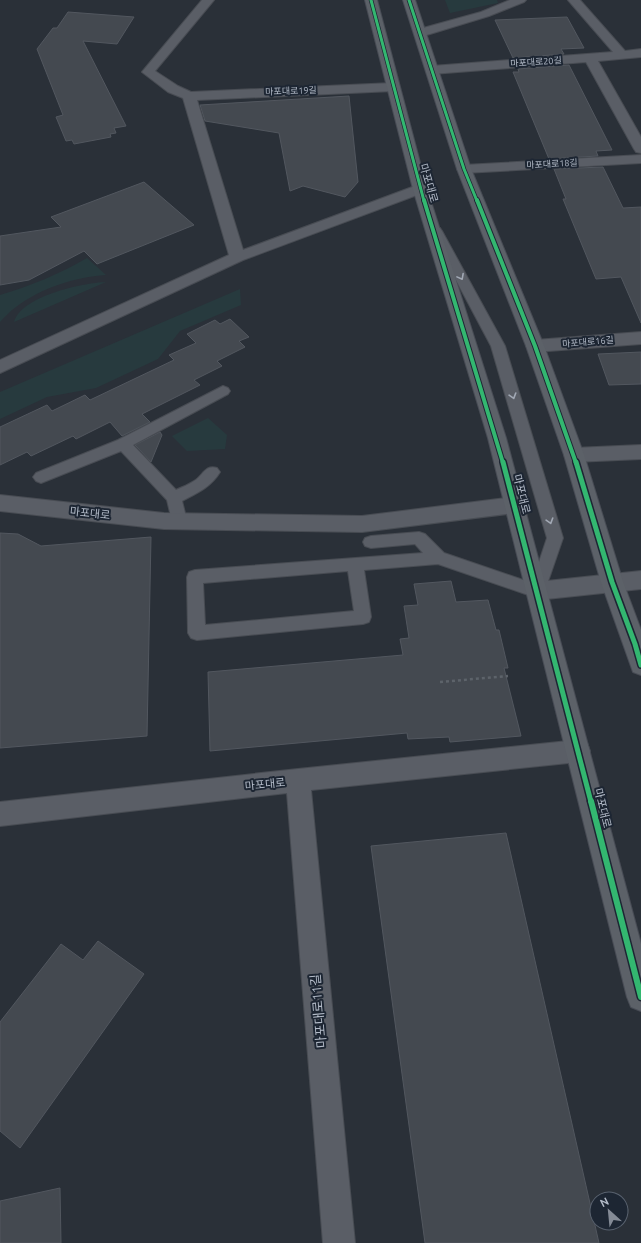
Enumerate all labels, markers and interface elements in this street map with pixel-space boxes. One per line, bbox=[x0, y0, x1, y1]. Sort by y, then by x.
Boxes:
street label: 마포대로20길 bbox=[510, 55, 562, 69]
street label: 마포대로19길 bbox=[265, 85, 317, 97]
street label: 마포대로18길 bbox=[526, 158, 578, 170]
street label: 마포대로 bbox=[418, 162, 440, 204]
one-way arrow bbox=[456, 273, 464, 281]
street label: 마포대로16길 bbox=[562, 335, 614, 349]
one-way arrow bbox=[508, 392, 517, 399]
street label: 마포대로 bbox=[511, 473, 533, 515]
street label: 마포대로 bbox=[69, 505, 111, 521]
one-way arrow bbox=[545, 517, 554, 524]
street label: 마포대로 bbox=[244, 776, 286, 792]
street label: 마포대로 bbox=[592, 787, 614, 829]
street label: 마포대로11길 bbox=[308, 973, 328, 1049]
north arrow bbox=[589, 1191, 629, 1231]
text: N bbox=[598, 1195, 611, 1209]

